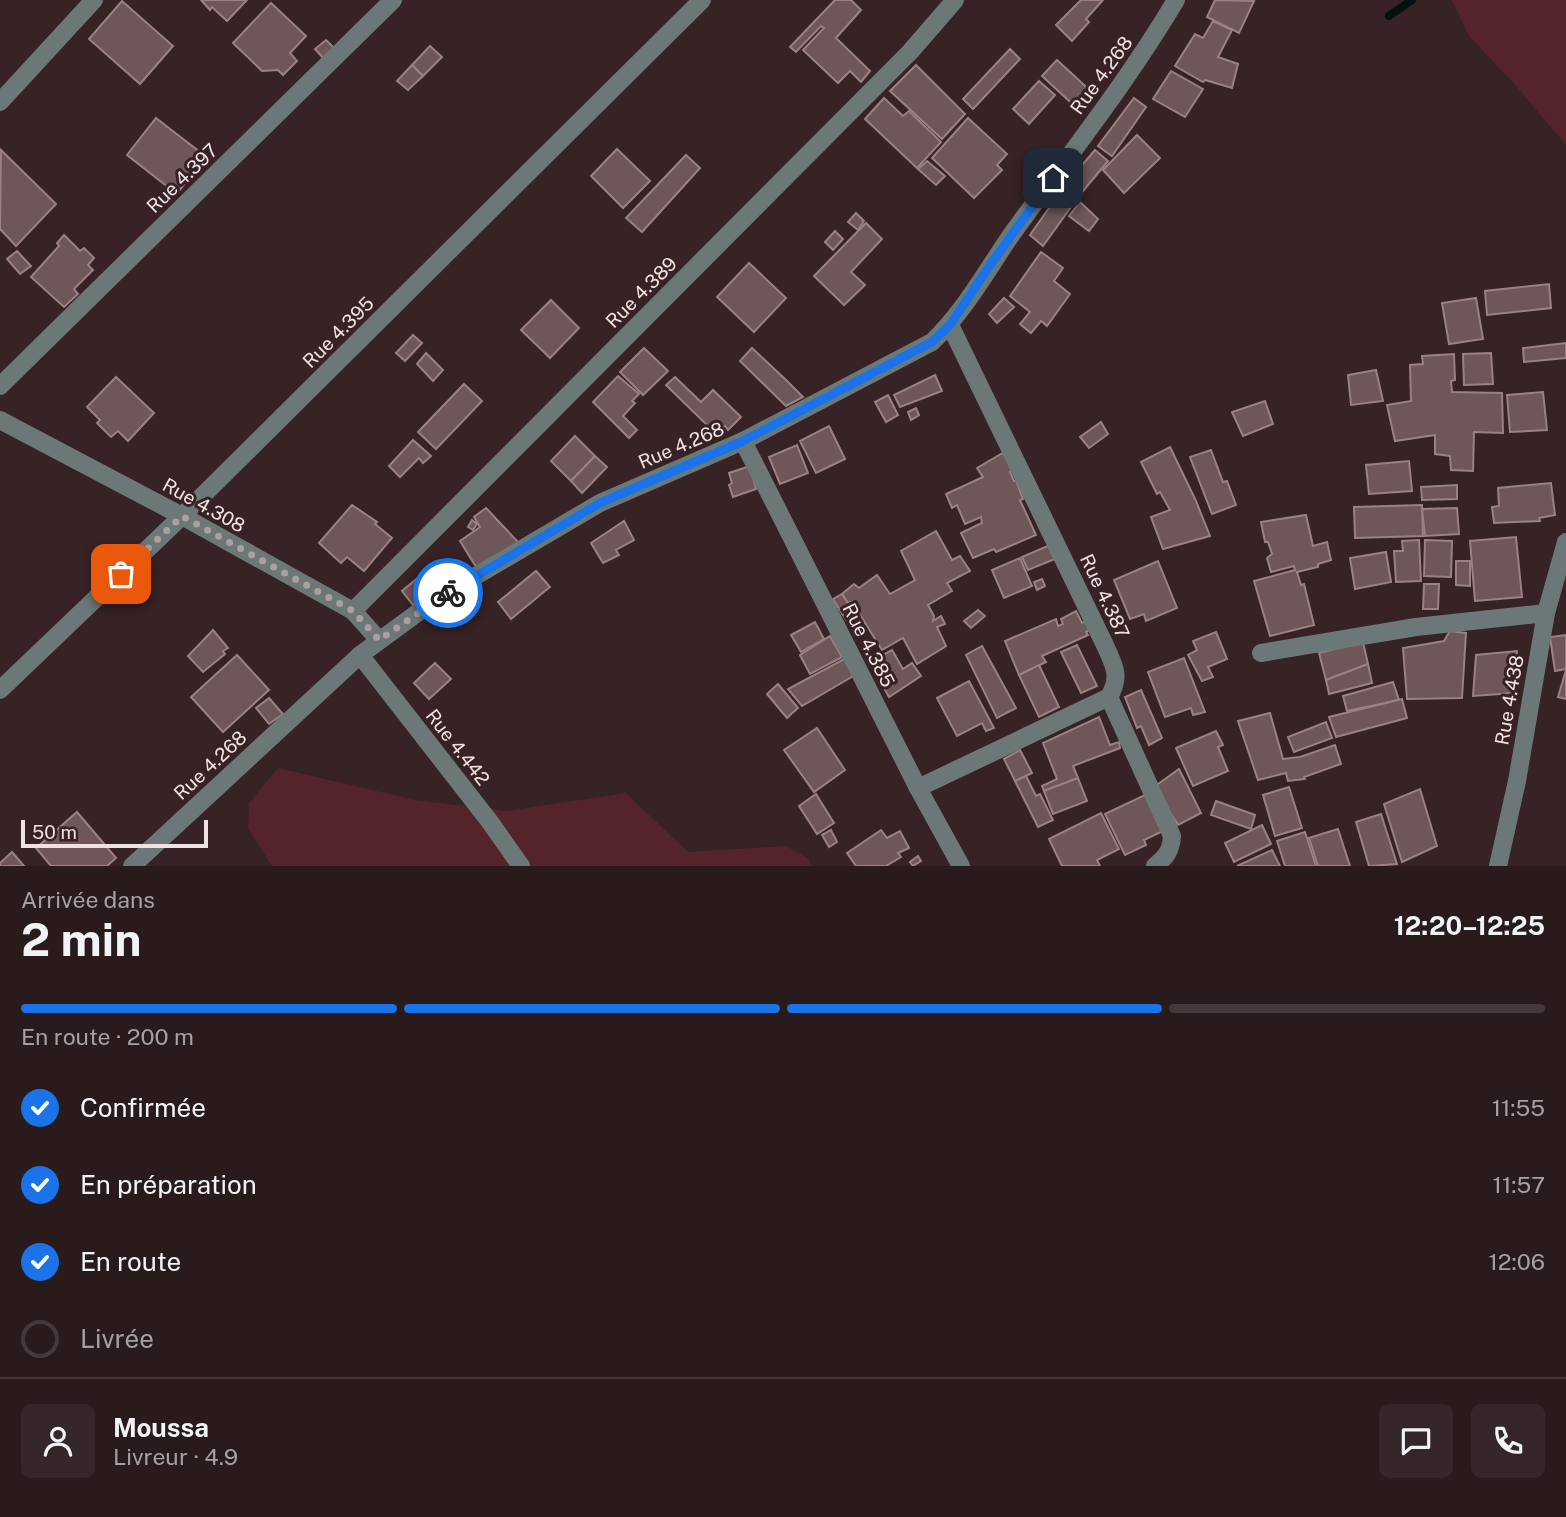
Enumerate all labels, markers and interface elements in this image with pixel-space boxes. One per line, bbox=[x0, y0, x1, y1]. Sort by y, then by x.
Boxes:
street label: Rue 4.268 bbox=[1065, 32, 1137, 118]
street label: Rue 4.397 bbox=[142, 139, 222, 217]
pin bbox=[1023, 148, 1083, 208]
icon: home bbox=[1034, 159, 1072, 197]
street label: Rue 4.389 bbox=[601, 252, 681, 332]
street label: Rue 4.395 bbox=[298, 292, 378, 372]
street label: Rue 4.268 bbox=[635, 417, 727, 473]
street label: Rue 4.308 bbox=[159, 473, 249, 537]
pin bbox=[91, 544, 151, 604]
street label: Rue 4.387 bbox=[1076, 550, 1134, 642]
icon: bag bbox=[102, 555, 140, 593]
courier bbox=[413, 558, 483, 628]
icon: bike bbox=[429, 574, 467, 612]
street label: Rue 4.385 bbox=[838, 599, 900, 691]
street label: Rue 4.438 bbox=[1490, 653, 1528, 747]
street label: Rue 4.442 bbox=[422, 705, 494, 789]
street label: Rue 4.268 bbox=[169, 726, 251, 804]
scale bar bbox=[21, 817, 208, 849]
text: 50 m bbox=[32, 821, 77, 843]
text: Arrivée dans bbox=[21, 886, 155, 913]
text: 12:20–12:25 bbox=[1394, 910, 1545, 941]
text: 2 min bbox=[21, 912, 141, 966]
text: En route · 200 m bbox=[21, 1023, 194, 1050]
icon: check bbox=[21, 1089, 59, 1127]
text: Confirmée bbox=[80, 1092, 206, 1123]
text: 11:55 bbox=[1492, 1094, 1545, 1121]
icon: check bbox=[21, 1166, 59, 1204]
text: En préparation bbox=[80, 1169, 257, 1200]
text: 11:57 bbox=[1493, 1171, 1545, 1198]
icon: check bbox=[21, 1243, 59, 1281]
text: En route bbox=[80, 1246, 181, 1277]
text: 12:06 bbox=[1489, 1248, 1545, 1275]
text: Livrée bbox=[80, 1323, 154, 1354]
button: person bbox=[21, 1404, 95, 1478]
button: chat bbox=[1379, 1404, 1453, 1478]
button: phone bbox=[1471, 1404, 1545, 1478]
text: Moussa bbox=[113, 1412, 209, 1443]
text: Livreur · 4.9 bbox=[113, 1443, 238, 1470]

